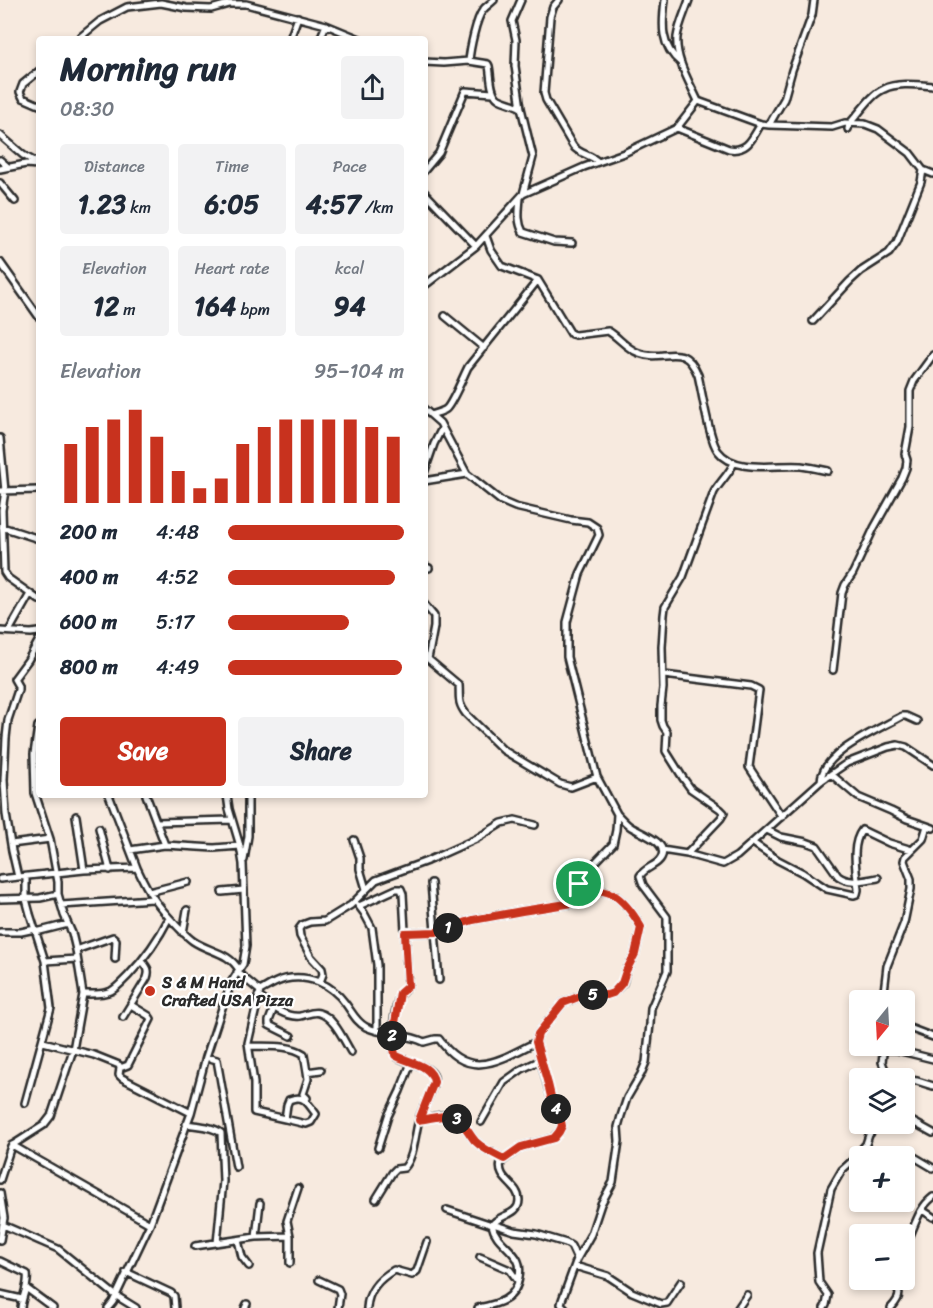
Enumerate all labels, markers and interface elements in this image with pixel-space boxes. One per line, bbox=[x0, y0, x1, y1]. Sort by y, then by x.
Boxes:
text: Morning run bbox=[60, 40, 236, 98]
button: share bbox=[341, 56, 404, 119]
text: 08:30 bbox=[60, 92, 114, 127]
text: Distance bbox=[84, 152, 145, 181]
text: Time bbox=[215, 152, 249, 181]
text: Pace bbox=[333, 152, 367, 181]
text: 1.23 bbox=[78, 181, 126, 227]
text: 6:05 bbox=[205, 181, 259, 227]
text: 4:57 bbox=[306, 181, 361, 227]
text: km bbox=[126, 193, 151, 222]
text: /km bbox=[361, 193, 394, 222]
text: Elevation bbox=[82, 254, 147, 283]
text: Heart rate bbox=[194, 254, 270, 283]
text: kcal bbox=[335, 254, 364, 283]
text: 12 bbox=[93, 283, 119, 329]
text: 164 bbox=[194, 283, 236, 329]
text: 94 bbox=[334, 283, 366, 329]
text: m bbox=[119, 295, 136, 324]
text: bpm bbox=[236, 295, 270, 324]
text: Elevation bbox=[60, 354, 141, 389]
text: 95–104 m bbox=[314, 354, 404, 389]
text: 200 m bbox=[60, 515, 117, 550]
text: 4:48 bbox=[156, 515, 199, 550]
text: 400 m bbox=[60, 560, 118, 595]
text: 4:52 bbox=[156, 560, 198, 595]
text: 600 m bbox=[60, 605, 117, 640]
text: 5:17 bbox=[156, 605, 194, 640]
text: 800 m bbox=[60, 650, 118, 685]
text: 4:49 bbox=[156, 650, 199, 685]
button: Save bbox=[60, 717, 226, 786]
button: Share bbox=[238, 717, 404, 786]
pin bbox=[553, 858, 604, 909]
icon: arrive bbox=[562, 867, 595, 900]
pin: 1 bbox=[433, 913, 463, 943]
text: 1 bbox=[445, 913, 451, 942]
place label: S & M Hand Crafted USA Pizza bbox=[161, 968, 294, 1015]
pin: 5 bbox=[578, 980, 608, 1010]
text: 5 bbox=[588, 980, 598, 1009]
marker: S & M Hand Crafted USA Pizza bbox=[143, 984, 157, 998]
north arrow bbox=[849, 990, 915, 1056]
map controls bbox=[849, 990, 915, 1290]
pin: 2 bbox=[377, 1021, 407, 1051]
text: 2 bbox=[387, 1021, 397, 1050]
button: layers bbox=[849, 1068, 915, 1134]
pin: 4 bbox=[541, 1094, 571, 1124]
text: 4 bbox=[551, 1094, 561, 1123]
pin: 3 bbox=[442, 1104, 472, 1134]
text: 3 bbox=[453, 1104, 461, 1133]
button: + bbox=[849, 1146, 915, 1212]
button: − bbox=[849, 1224, 915, 1290]

